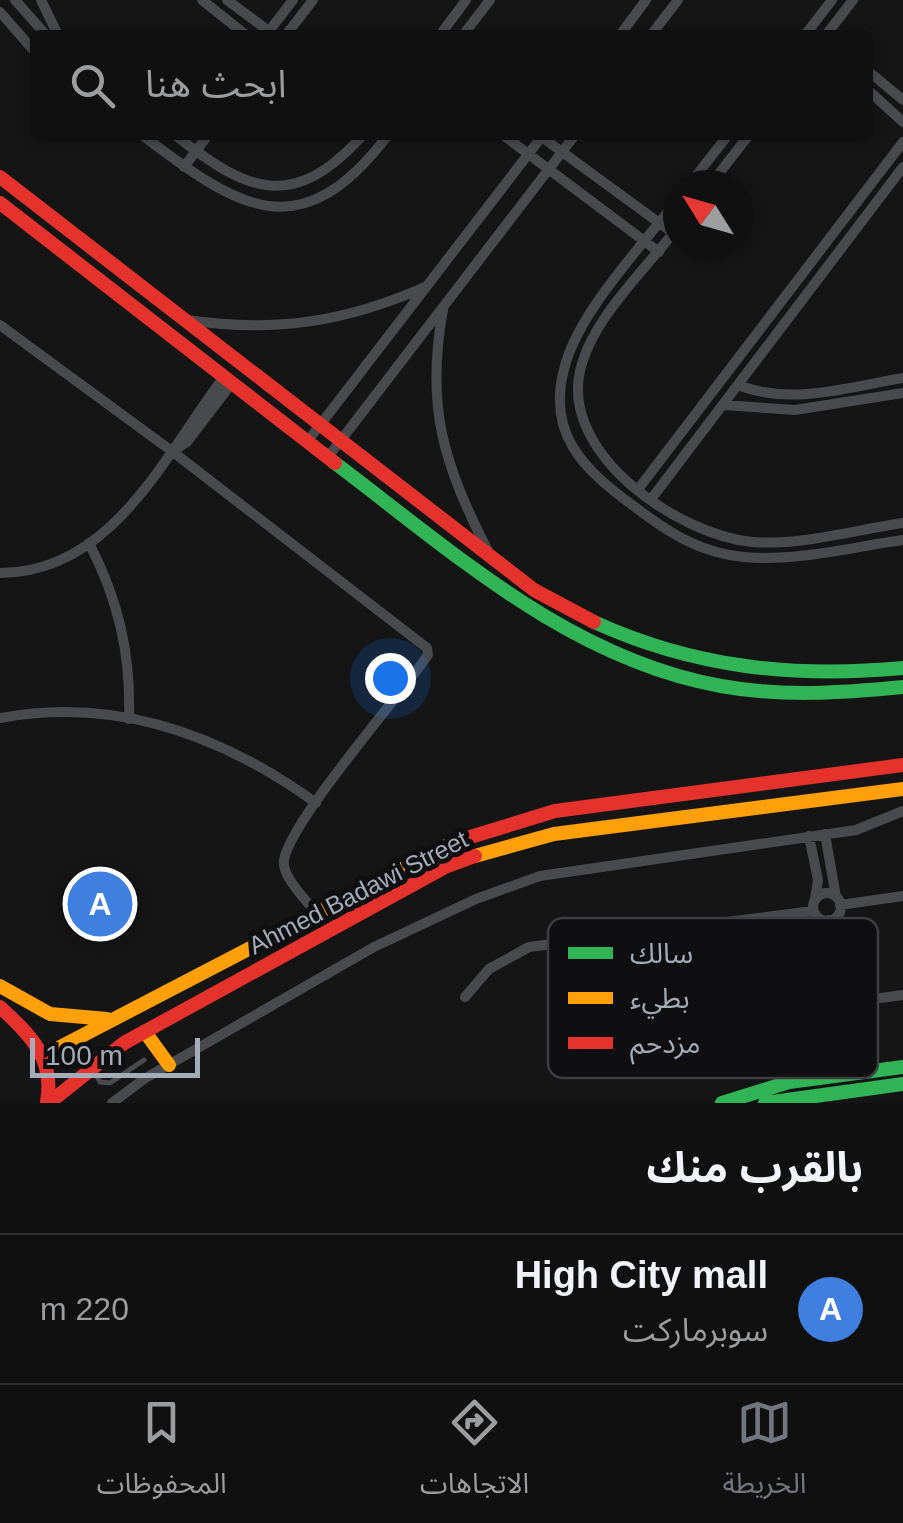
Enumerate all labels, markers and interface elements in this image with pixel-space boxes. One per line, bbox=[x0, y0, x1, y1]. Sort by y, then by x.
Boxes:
search box bbox=[30, 30, 873, 140]
icon: search bbox=[65, 58, 120, 113]
text: ابحث هنا bbox=[145, 63, 286, 105]
north arrow bbox=[663, 170, 753, 260]
your location bbox=[365, 653, 416, 704]
street label: Ahmed Badawi Street bbox=[244, 825, 472, 959]
pin: A bbox=[68, 866, 132, 942]
legend bbox=[548, 918, 878, 1078]
text: سالك bbox=[630, 938, 693, 969]
text: بطيء bbox=[630, 983, 690, 1019]
text: مزدحم bbox=[630, 1028, 701, 1065]
scale bar bbox=[30, 1033, 200, 1078]
text: 100 m bbox=[45, 1040, 123, 1071]
text: بالقرب منك bbox=[647, 1144, 863, 1191]
text: High City mall bbox=[515, 1254, 768, 1296]
text: 220 m bbox=[40, 1291, 129, 1327]
text: A bbox=[819, 1291, 842, 1327]
text: سوبرماركت bbox=[623, 1312, 768, 1348]
tab: المحفوظات bbox=[97, 1395, 227, 1514]
tab: الاتجاهات bbox=[420, 1395, 529, 1514]
tab: الخريطة bbox=[722, 1395, 806, 1514]

